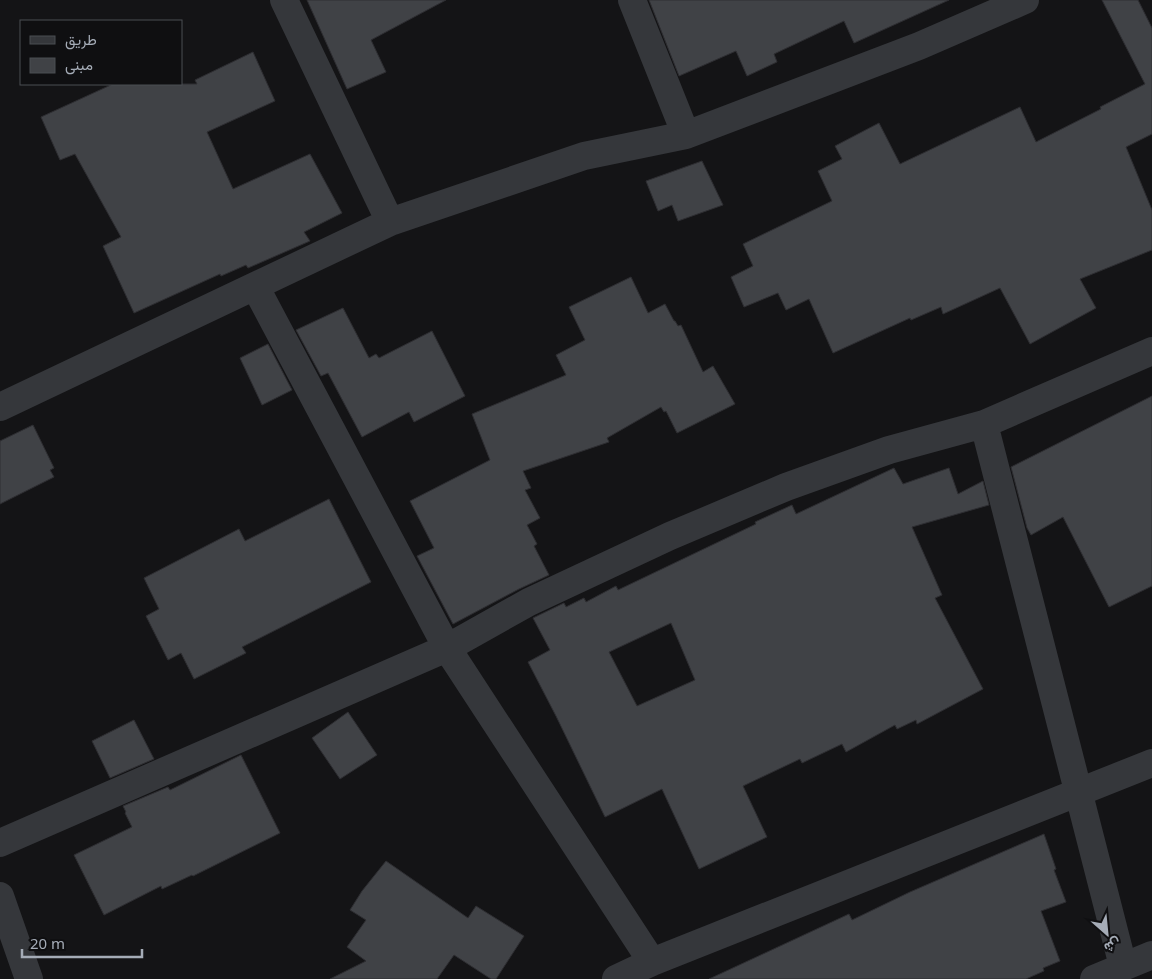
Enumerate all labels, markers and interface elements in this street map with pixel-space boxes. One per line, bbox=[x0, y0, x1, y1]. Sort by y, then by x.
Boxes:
legend bbox=[20, 20, 182, 85]
text: طريق bbox=[65, 29, 97, 50]
text: مبنى bbox=[65, 54, 93, 75]
north arrow bbox=[1082, 909, 1132, 959]
scale bar bbox=[22, 926, 142, 958]
text: 20 m bbox=[30, 933, 65, 953]
text: ش bbox=[1101, 934, 1125, 958]

